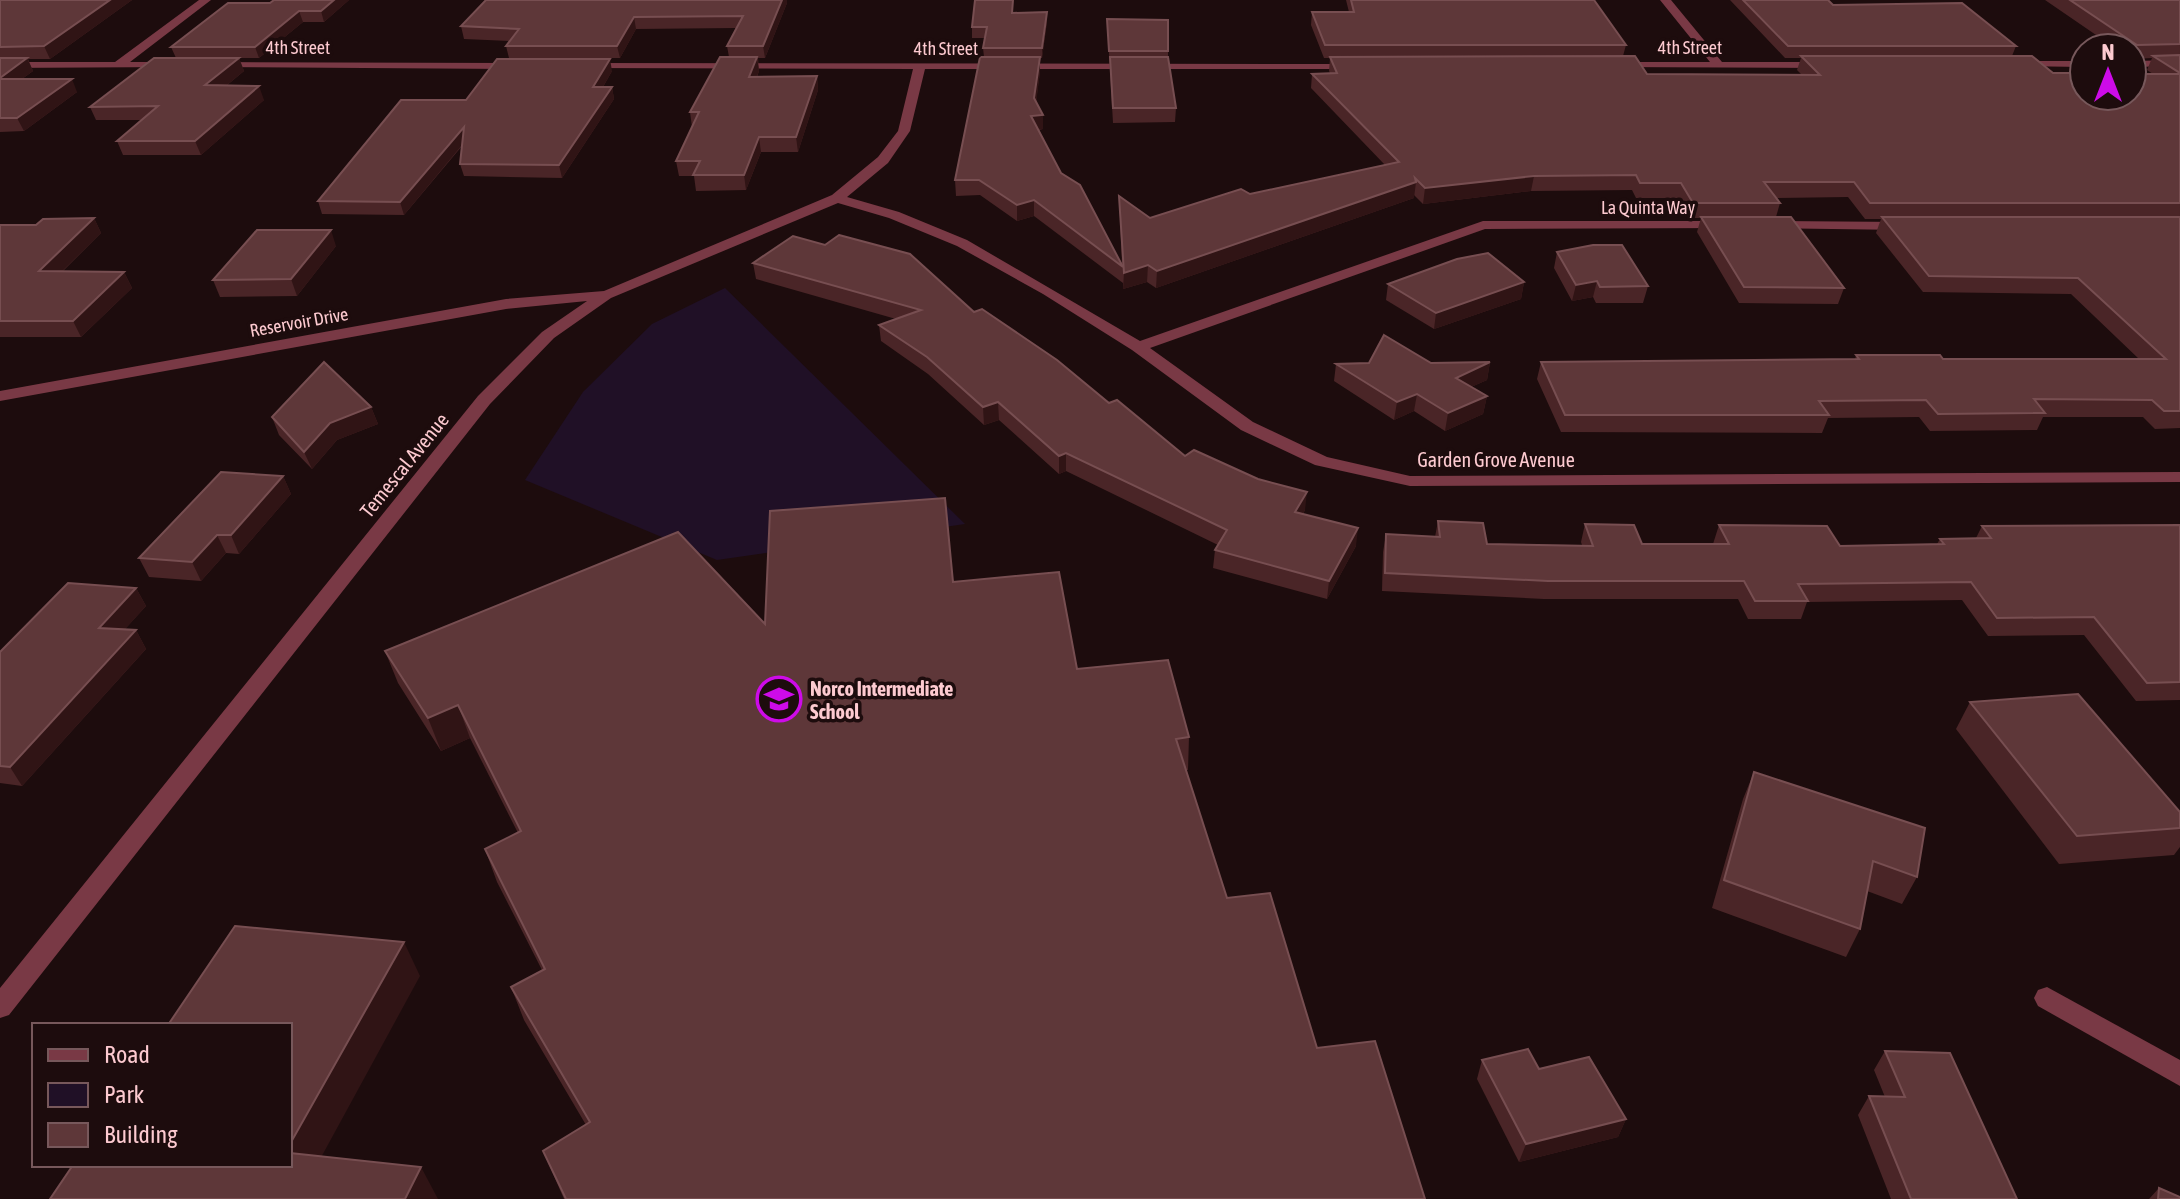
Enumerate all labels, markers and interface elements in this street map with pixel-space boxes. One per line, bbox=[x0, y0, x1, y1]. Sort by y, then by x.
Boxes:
north arrow bbox=[2068, 32, 2148, 112]
street label: 4th Street bbox=[266, 37, 330, 58]
street label: 4th Street bbox=[1658, 37, 1722, 58]
street label: 4th Street bbox=[914, 38, 978, 59]
text: N bbox=[2102, 39, 2114, 65]
street label: La Quinta Way bbox=[1601, 197, 1695, 218]
street label: Reservoir Drive bbox=[248, 303, 350, 341]
street label: Temescal Avenue bbox=[355, 408, 453, 522]
street label: Garden Grove Avenue bbox=[1417, 448, 1575, 471]
school or university icon: Norco Intermediate School bbox=[755, 675, 803, 723]
place label: Norco Intermediate School bbox=[810, 677, 953, 723]
legend bbox=[32, 1023, 292, 1167]
text: Road bbox=[104, 1041, 150, 1068]
text: Park bbox=[104, 1081, 145, 1108]
text: Building bbox=[104, 1121, 178, 1148]

